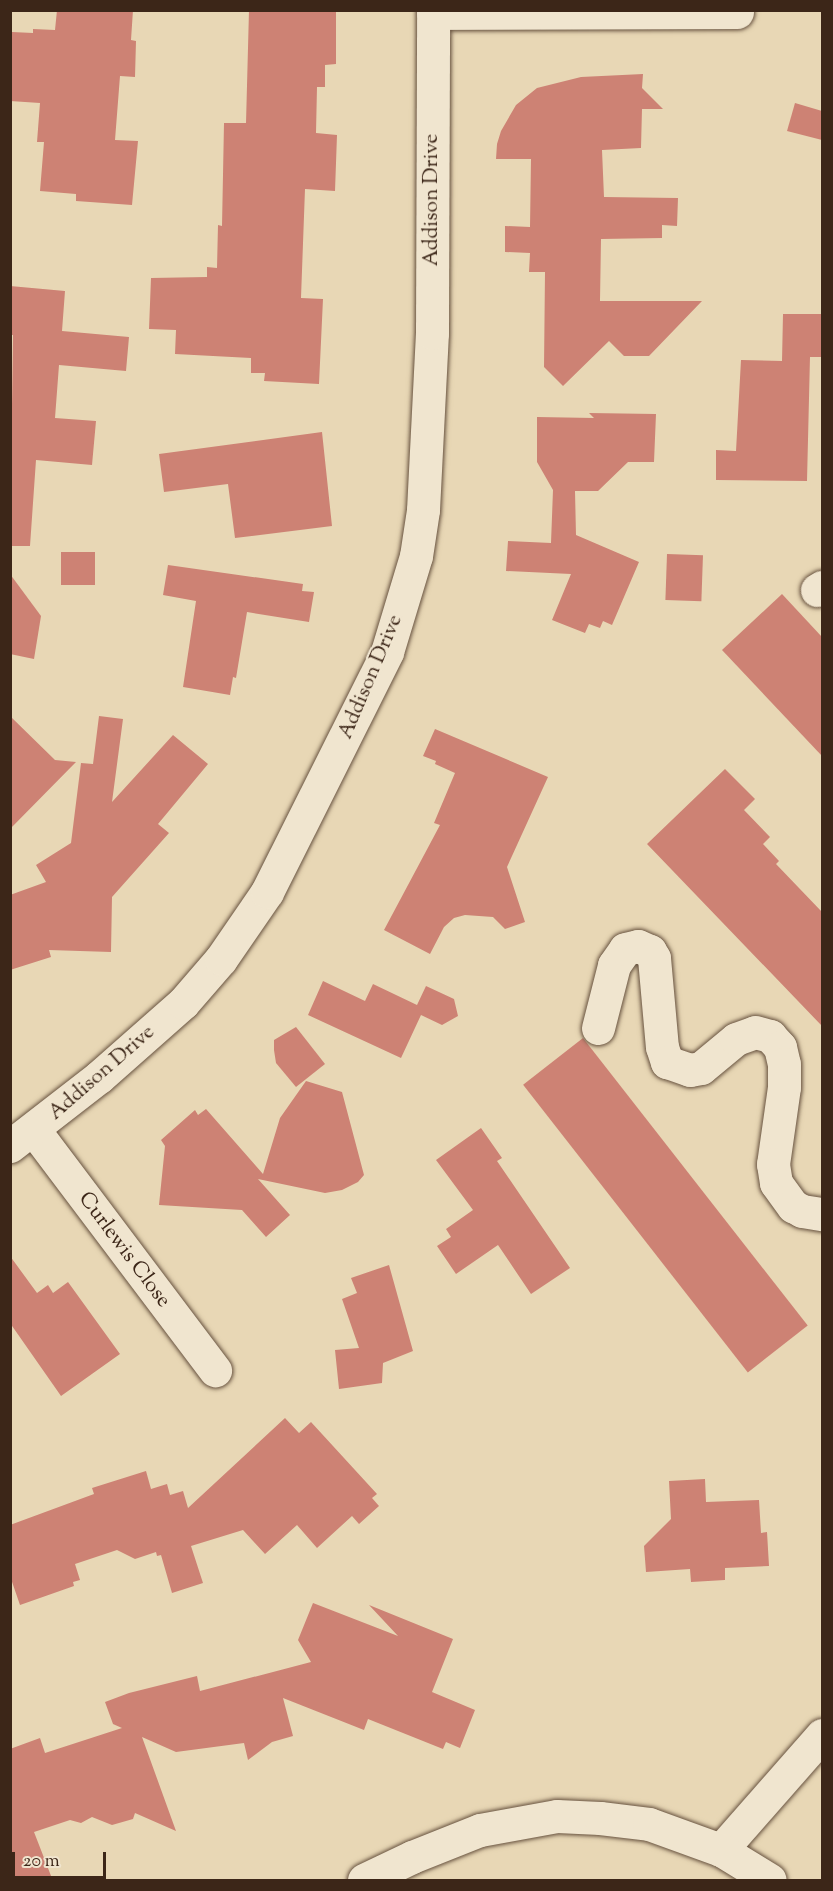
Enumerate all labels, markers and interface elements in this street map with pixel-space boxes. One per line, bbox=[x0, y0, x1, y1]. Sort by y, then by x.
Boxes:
street label: Addison Drive bbox=[419, 134, 445, 266]
street label: Addison Drive bbox=[333, 611, 409, 743]
street label: Addison Drive bbox=[44, 1020, 160, 1126]
street label: Curlewis Close bbox=[72, 1187, 176, 1313]
scale bar bbox=[15, 1840, 110, 1878]
text: 20 m bbox=[23, 1849, 60, 1875]

